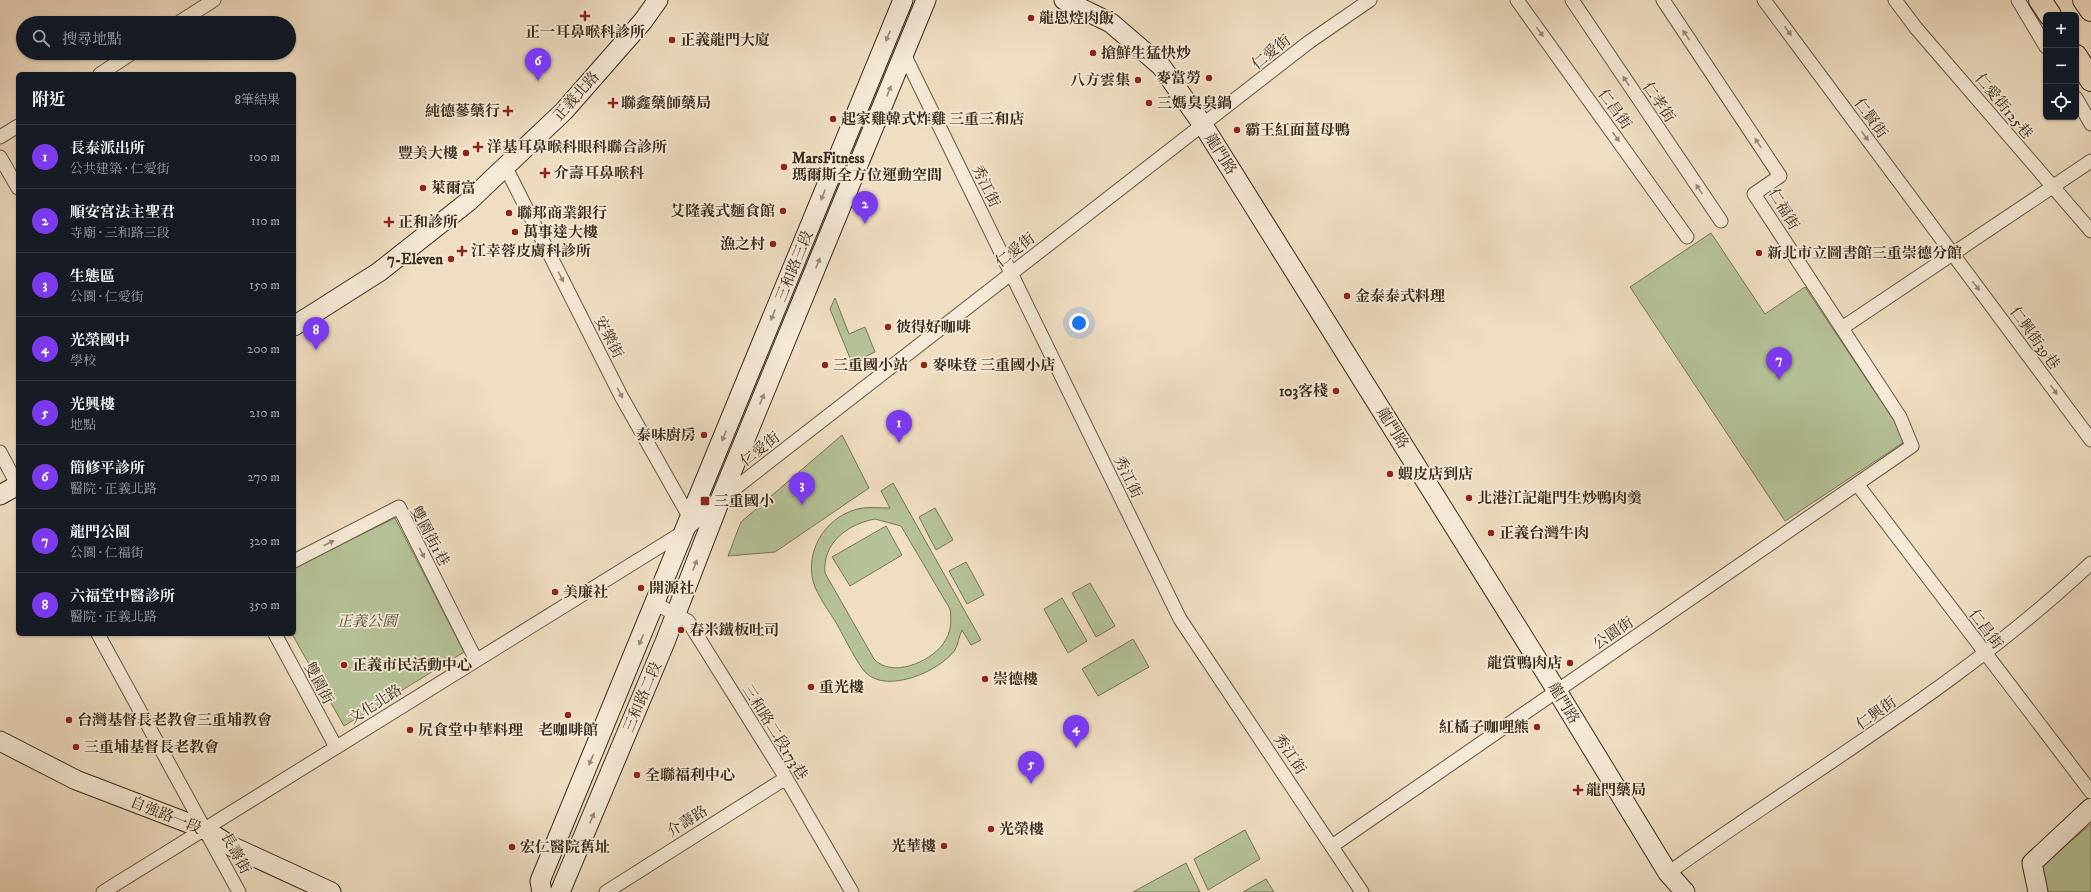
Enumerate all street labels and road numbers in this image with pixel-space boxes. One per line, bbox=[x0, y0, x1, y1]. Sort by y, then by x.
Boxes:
street label: 仁愛街 bbox=[1248, 31, 1295, 74]
street label: 正義北路 bbox=[549, 68, 604, 125]
street label: 仁愛街125巷 bbox=[1971, 69, 2037, 143]
street label: 仁孝街 bbox=[1638, 78, 1679, 126]
street label: 仁昌街 bbox=[1594, 86, 1636, 133]
street label: 仁賢街 bbox=[1850, 95, 1892, 142]
street label: 龍門路 bbox=[1201, 130, 1241, 178]
street label: 秀江街 bbox=[967, 162, 1004, 211]
street label: 仁福街 bbox=[1764, 185, 1803, 233]
street label: 三和路三段 bbox=[772, 228, 817, 305]
street label: 仁愛街 bbox=[992, 229, 1039, 272]
street label: 仁興街39巷 bbox=[2005, 303, 2064, 373]
street label: 安樂街 bbox=[590, 313, 627, 362]
street label: 龍門路 bbox=[1373, 404, 1413, 452]
street label: 仁愛街 bbox=[737, 428, 784, 471]
street label: 秀江街 bbox=[1109, 453, 1146, 502]
street label: 雙園街1巷 bbox=[406, 503, 453, 570]
street label: 仁昌街 bbox=[1964, 606, 2007, 653]
street label: 公園街 bbox=[1589, 613, 1637, 654]
street label: 雙園街 bbox=[300, 659, 338, 708]
street label: 三和路二段 bbox=[619, 659, 666, 735]
street label: 龍門路 bbox=[1544, 679, 1583, 727]
street label: 文化北路 bbox=[345, 680, 406, 728]
street label: 三和路二段173巷 bbox=[738, 681, 812, 784]
street label: 仁興街 bbox=[1852, 693, 1900, 734]
street label: 秀江街 bbox=[1269, 730, 1310, 778]
street label: 自強路一段 bbox=[127, 793, 204, 838]
street label: 介壽路 bbox=[663, 801, 711, 841]
street label: 長壽街 bbox=[216, 829, 255, 878]

